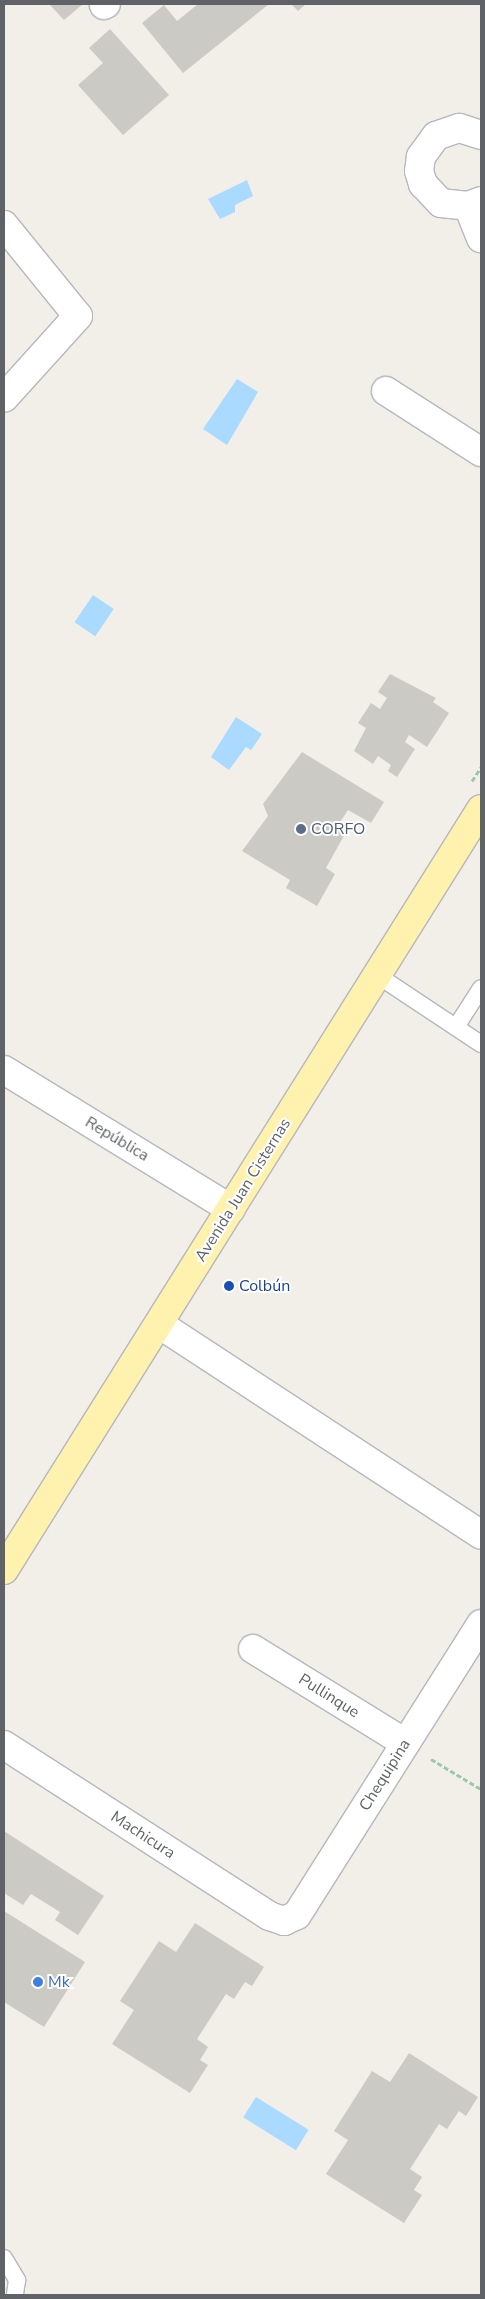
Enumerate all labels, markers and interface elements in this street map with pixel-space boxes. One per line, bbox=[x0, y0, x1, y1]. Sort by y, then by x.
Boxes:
place label: CORFO bbox=[311, 819, 365, 839]
marker: CORFO bbox=[295, 823, 307, 835]
street label: República bbox=[82, 1113, 152, 1165]
street label: Avenida Juan Cisternas bbox=[191, 1115, 295, 1265]
place label: Colbún bbox=[239, 1276, 290, 1296]
marker: Colbún bbox=[223, 1280, 235, 1292]
street label: Pullinque bbox=[295, 1670, 363, 1722]
street label: Chequipina bbox=[355, 1736, 415, 1814]
street label: Machicura bbox=[107, 1807, 179, 1863]
place label: Mk bbox=[48, 1972, 70, 1992]
marker: Mk bbox=[32, 1976, 44, 1988]

